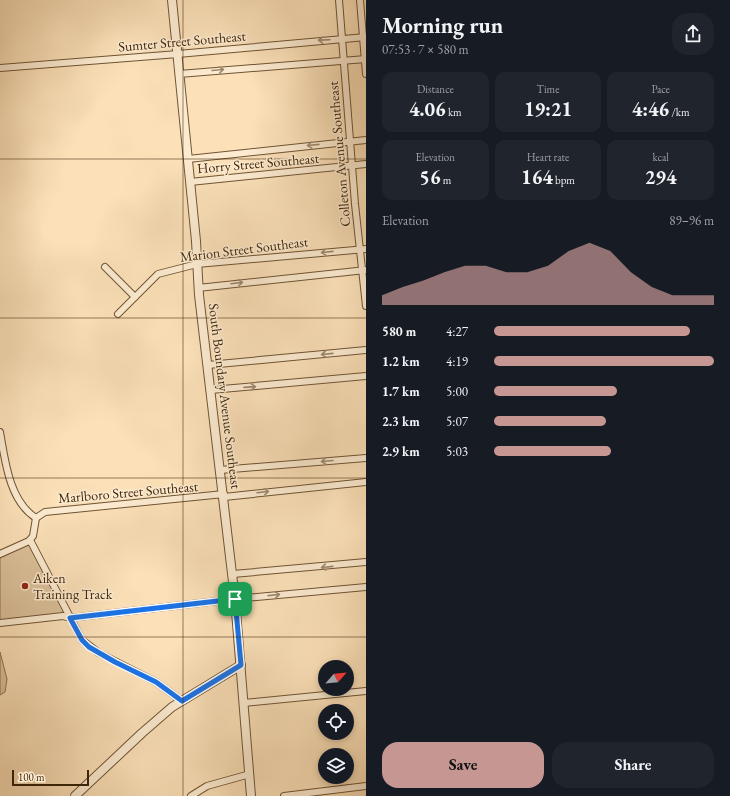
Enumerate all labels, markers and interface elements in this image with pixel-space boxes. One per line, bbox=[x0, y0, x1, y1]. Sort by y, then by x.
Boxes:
text: Morning run bbox=[382, 11, 503, 40]
button: share bbox=[672, 13, 714, 55]
street label: Sumter Street Southeast bbox=[117, 26, 247, 56]
one-way arrow bbox=[318, 36, 331, 44]
text: 07:53 · 7 × 580 m bbox=[382, 41, 469, 58]
one-way arrow bbox=[211, 67, 224, 74]
street label: Colleton Avenue Southeast bbox=[324, 80, 354, 227]
text: Distance bbox=[417, 82, 454, 96]
text: Time bbox=[537, 82, 559, 96]
text: Pace bbox=[651, 82, 670, 96]
text: 4.06 bbox=[409, 96, 446, 122]
text: 19:21 bbox=[524, 96, 572, 122]
text: 4:46 bbox=[632, 96, 669, 122]
text: km bbox=[446, 105, 462, 119]
text: /km bbox=[669, 105, 690, 119]
one-way arrow bbox=[307, 141, 320, 149]
street label: Horry Street Southeast bbox=[196, 149, 320, 177]
text: Elevation bbox=[416, 150, 455, 164]
text: Heart rate bbox=[527, 150, 569, 164]
text: kcal bbox=[652, 150, 669, 164]
text: 56 bbox=[419, 164, 441, 190]
text: 164 bbox=[521, 164, 553, 190]
text: 294 bbox=[645, 164, 677, 190]
text: m bbox=[441, 173, 451, 187]
text: bpm bbox=[553, 173, 575, 187]
text: Elevation bbox=[382, 212, 429, 229]
text: 89–96 m bbox=[669, 212, 714, 229]
street label: Marion Street Southeast bbox=[179, 232, 310, 266]
one-way arrow bbox=[321, 248, 334, 256]
one-way arrow bbox=[230, 279, 243, 287]
street label: South Boundary Avenue Southeast bbox=[205, 302, 245, 490]
text: 580 m bbox=[382, 323, 416, 340]
text: 4:27 bbox=[446, 323, 468, 340]
one-way arrow bbox=[321, 351, 334, 358]
text: 1.2 km bbox=[382, 353, 420, 370]
text: 4:19 bbox=[446, 353, 468, 370]
one-way arrow bbox=[243, 383, 256, 390]
text: 1.7 km bbox=[382, 383, 420, 400]
text: 5:00 bbox=[446, 383, 468, 400]
text: 2.3 km bbox=[382, 413, 420, 430]
text: 5:07 bbox=[446, 413, 468, 430]
text: 2.9 km bbox=[382, 443, 420, 460]
text: 5:03 bbox=[446, 443, 468, 460]
one-way arrow bbox=[321, 458, 334, 465]
street label: Marlboro Street Southeast bbox=[57, 477, 199, 507]
one-way arrow bbox=[256, 488, 269, 496]
one-way arrow bbox=[321, 563, 334, 570]
place label: Aiken Training Track bbox=[32, 569, 113, 603]
marker: Aiken Training Track bbox=[20, 581, 30, 591]
pin bbox=[218, 582, 252, 616]
icon: arrive bbox=[224, 588, 246, 610]
one-way arrow bbox=[267, 591, 280, 599]
north arrow bbox=[318, 660, 354, 696]
map controls bbox=[318, 660, 354, 784]
button: locate bbox=[318, 704, 354, 740]
button: Save bbox=[382, 742, 544, 788]
button: Share bbox=[552, 742, 714, 788]
button: layers bbox=[318, 748, 354, 784]
scale bar bbox=[12, 768, 89, 787]
text: 100 m bbox=[18, 770, 45, 784]

